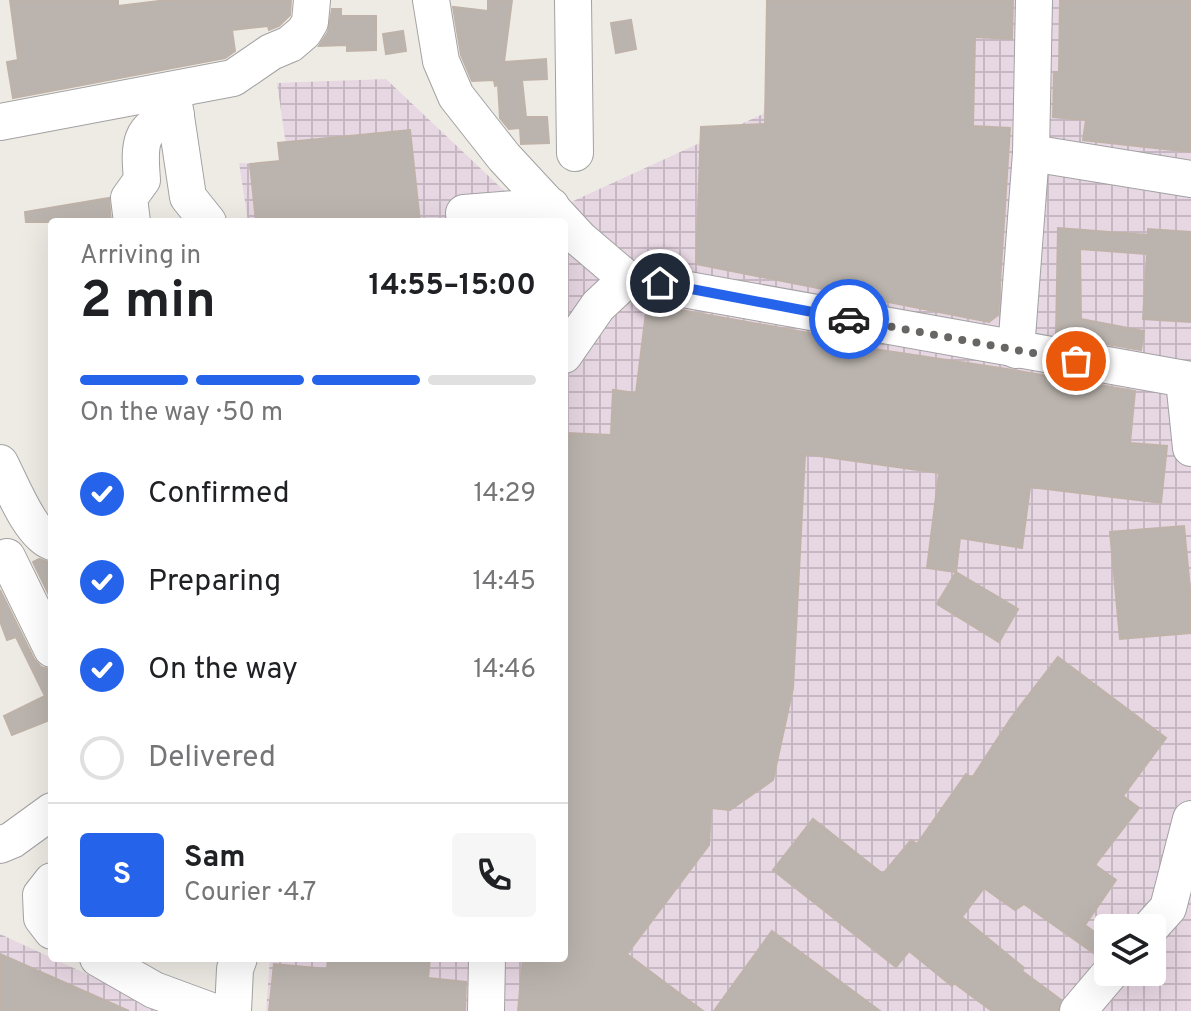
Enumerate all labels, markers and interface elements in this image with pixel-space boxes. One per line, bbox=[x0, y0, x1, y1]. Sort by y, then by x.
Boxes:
text: Arriving in bbox=[80, 240, 201, 273]
pin bbox=[626, 249, 694, 317]
icon: home bbox=[638, 261, 682, 305]
text: 14:55–15:00 bbox=[369, 268, 536, 305]
text: 2 min bbox=[80, 270, 216, 336]
courier bbox=[809, 279, 889, 359]
icon: car bbox=[827, 297, 871, 341]
pin bbox=[1042, 327, 1110, 395]
icon: bag bbox=[1054, 339, 1098, 383]
text: On the way · 50 m bbox=[80, 397, 283, 430]
icon: check bbox=[80, 472, 124, 516]
text: Confirmed bbox=[148, 476, 290, 513]
text: 14:29 bbox=[473, 478, 536, 511]
icon: check bbox=[80, 560, 124, 604]
text: Preparing bbox=[148, 564, 281, 601]
text: 14:45 bbox=[473, 566, 536, 599]
icon: check bbox=[80, 648, 124, 692]
text: On the way bbox=[148, 652, 298, 689]
text: 14:46 bbox=[473, 654, 536, 687]
text: Delivered bbox=[148, 740, 276, 777]
button: phone bbox=[452, 833, 536, 917]
text: Sam bbox=[184, 840, 246, 877]
text: S bbox=[113, 857, 131, 894]
text: Courier · 4.7 bbox=[184, 877, 316, 910]
map controls bbox=[1094, 914, 1166, 986]
button: layers bbox=[1094, 914, 1166, 986]

